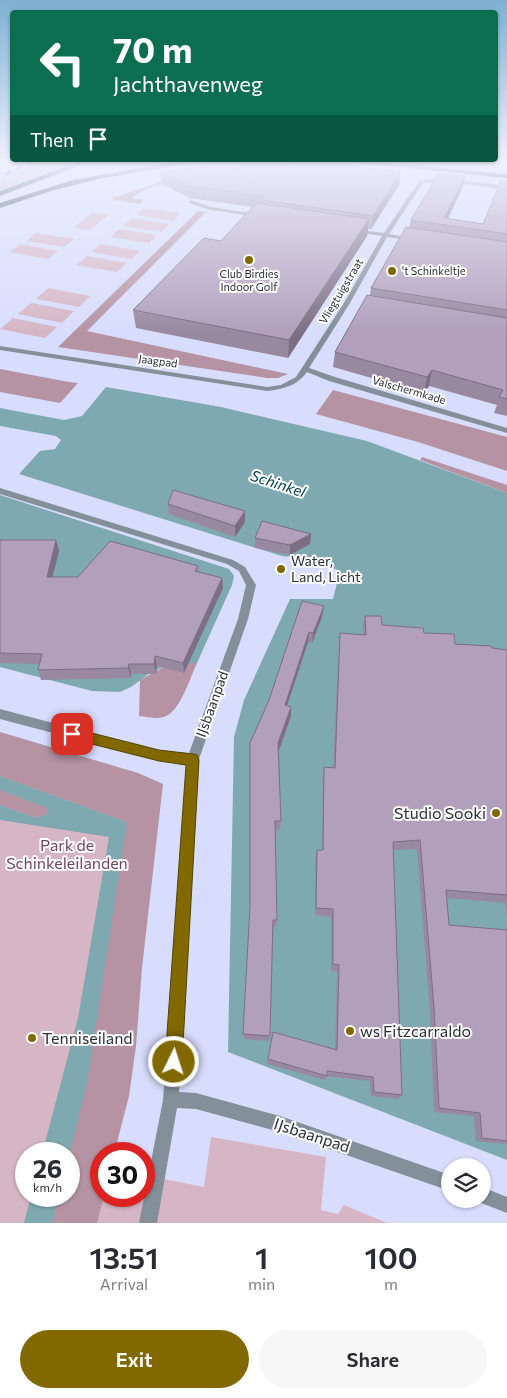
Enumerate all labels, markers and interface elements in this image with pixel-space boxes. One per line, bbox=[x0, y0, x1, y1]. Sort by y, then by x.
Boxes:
text: 70 m bbox=[113, 27, 193, 70]
icon: left bbox=[30, 30, 95, 95]
text: Jachthavenweg bbox=[113, 70, 263, 97]
icon: arrive bbox=[84, 125, 112, 153]
text: Then bbox=[30, 128, 74, 151]
marker: Club Birdies Indoor Golf bbox=[243, 254, 255, 266]
street label: Vliegtuigstraat bbox=[316, 255, 365, 326]
place label: 't Schinkeltje bbox=[402, 264, 466, 277]
marker: 't Schinkeltje bbox=[386, 265, 398, 277]
place label: Club Birdies Indoor Golf bbox=[219, 267, 279, 293]
street label: Jaagpad bbox=[138, 351, 178, 371]
street label: Valschermkade bbox=[371, 373, 448, 406]
water label: Schinkel bbox=[249, 466, 309, 501]
place label: Water, Land, Licht bbox=[291, 552, 361, 585]
marker: Water, Land, Licht bbox=[275, 563, 287, 575]
street label: IJsbaanpad bbox=[192, 669, 231, 739]
pin bbox=[51, 713, 93, 755]
icon: arrive bbox=[58, 720, 86, 748]
place label: Studio Sooki bbox=[394, 803, 486, 822]
marker: Studio Sooki bbox=[490, 807, 502, 819]
park label: Park de Schinkeleilanden bbox=[6, 835, 128, 872]
place label: ws Fitzcarraldo bbox=[360, 1021, 471, 1040]
marker: ws Fitzcarraldo bbox=[344, 1025, 356, 1037]
place label: Tenniseiland bbox=[42, 1028, 133, 1047]
marker: Tenniseiland bbox=[26, 1032, 38, 1044]
position arrow bbox=[147, 1035, 199, 1087]
street label: IJsbaanpad bbox=[272, 1113, 353, 1156]
speed limit sign: 30 bbox=[90, 1142, 155, 1207]
text: 26 bbox=[33, 1153, 62, 1183]
map controls bbox=[441, 1158, 491, 1208]
button: layers bbox=[441, 1158, 491, 1208]
text: km/h bbox=[33, 1180, 62, 1194]
text: 13:51 bbox=[89, 1238, 159, 1275]
text: 1 bbox=[255, 1238, 268, 1275]
text: 100 bbox=[365, 1238, 418, 1275]
text: Arrival bbox=[100, 1274, 148, 1293]
text: min bbox=[248, 1274, 275, 1293]
text: m bbox=[384, 1274, 398, 1293]
button: Exit bbox=[20, 1330, 249, 1388]
button: Share bbox=[259, 1330, 487, 1388]

